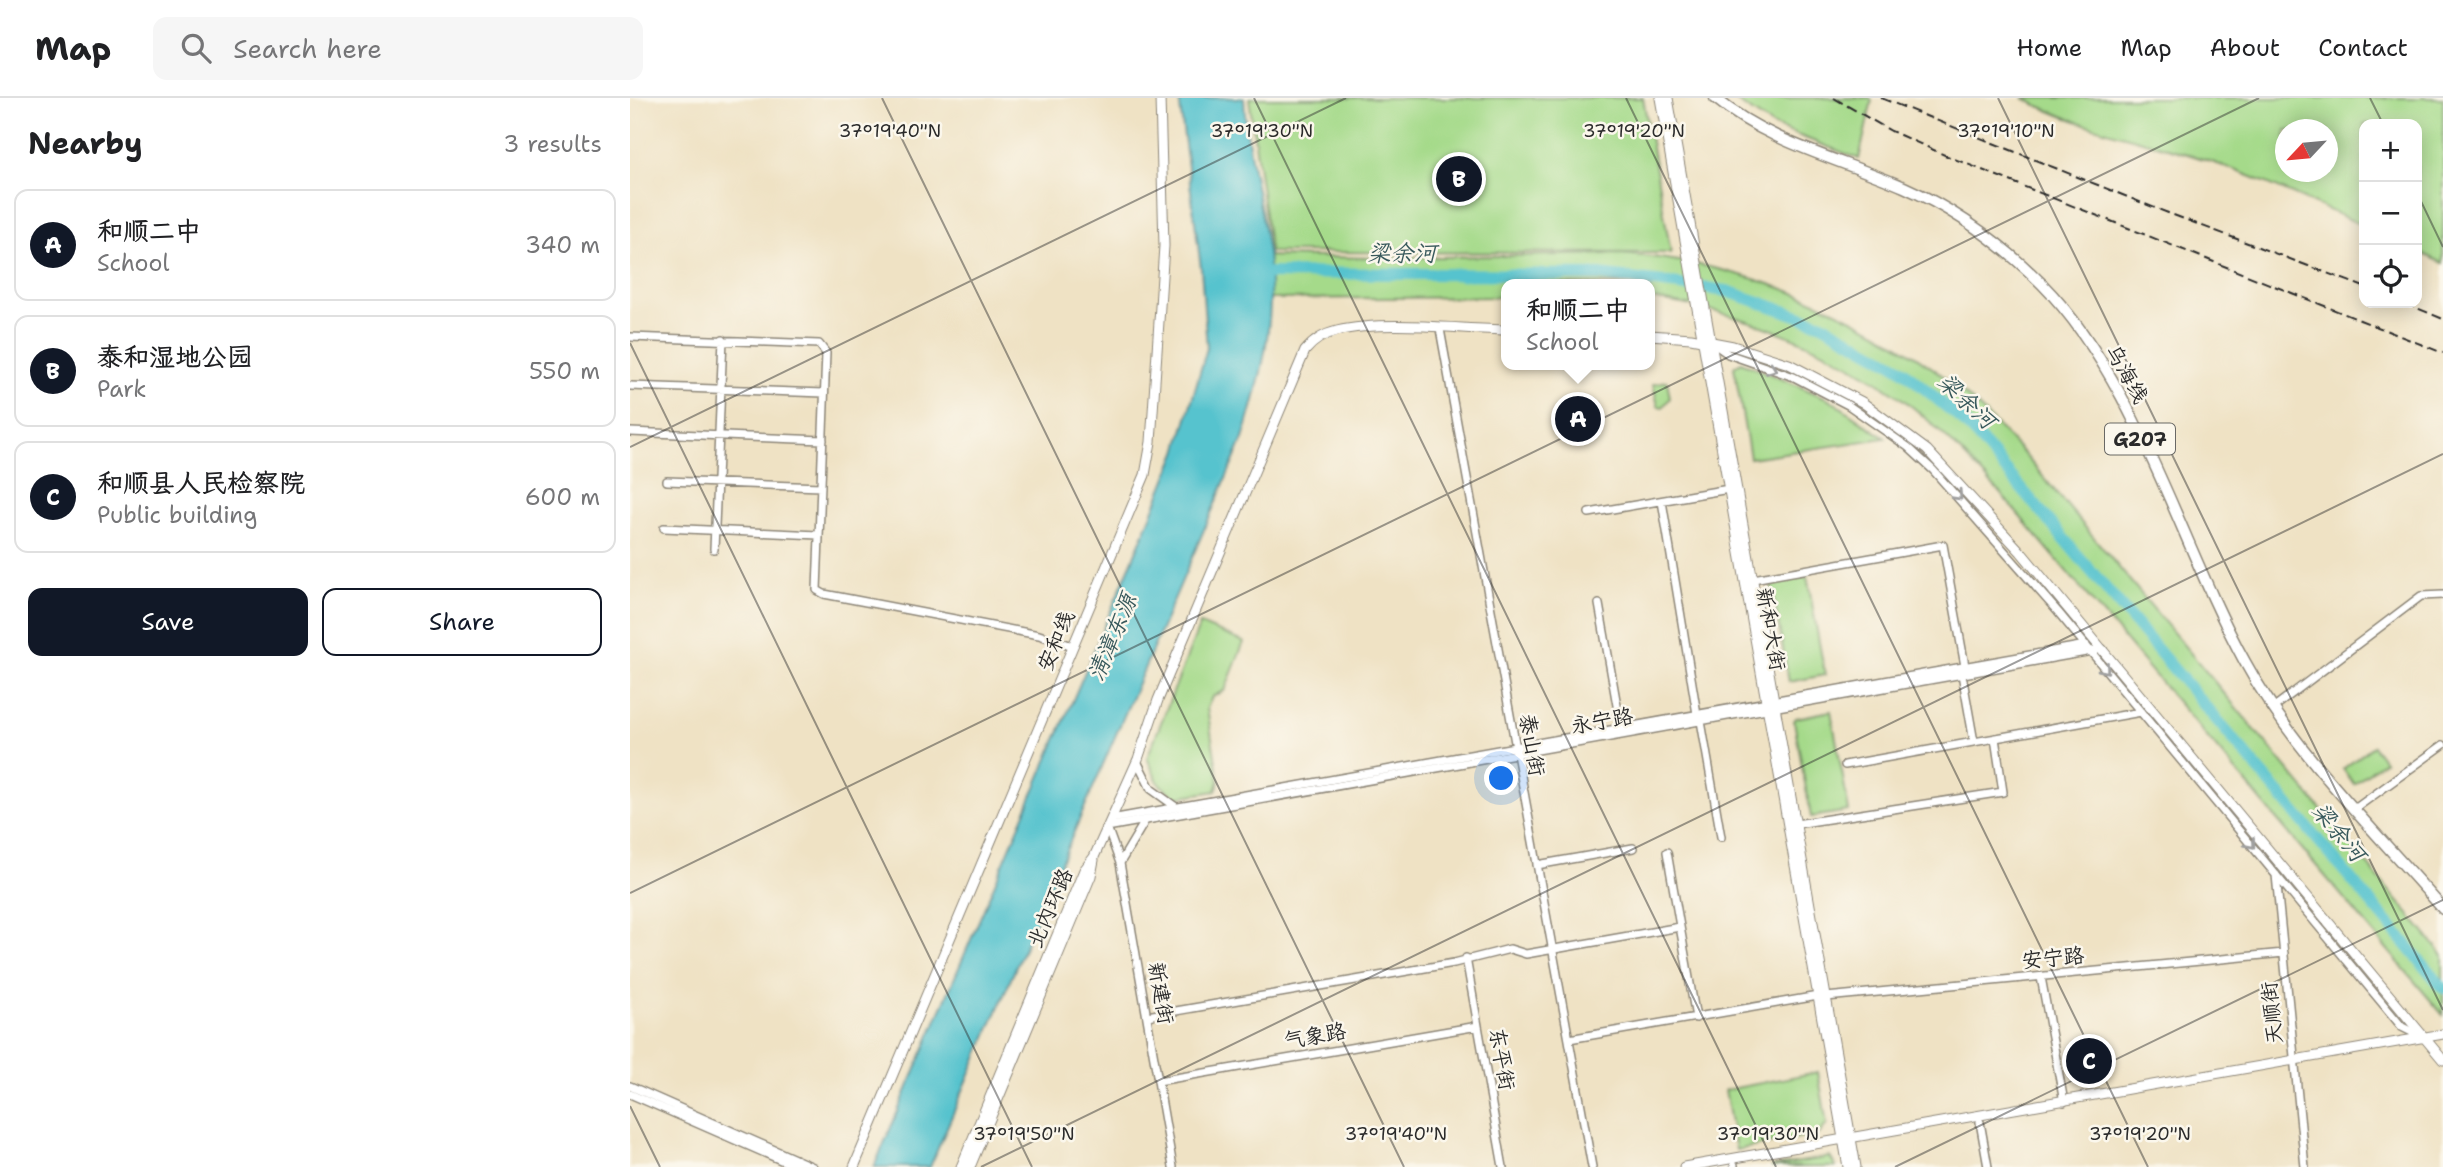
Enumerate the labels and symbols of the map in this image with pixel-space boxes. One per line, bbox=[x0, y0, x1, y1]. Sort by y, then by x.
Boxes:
text: 37°19'40"N bbox=[839, 119, 941, 143]
text: 37°19'30"N bbox=[1211, 119, 1313, 143]
text: 37°19'20"N bbox=[1583, 119, 1685, 143]
text: 37°19'10"N bbox=[1957, 119, 2055, 143]
north arrow bbox=[2275, 119, 2338, 182]
pin: B bbox=[1436, 153, 1482, 205]
water label: 梁余河 bbox=[1368, 238, 1441, 268]
street label: 乌海线 bbox=[2099, 340, 2155, 408]
one-way arrow bbox=[1765, 360, 1777, 374]
water label: 梁余河 bbox=[1932, 367, 2005, 438]
pin: A bbox=[1555, 393, 1601, 445]
road number: G207 bbox=[2105, 424, 2175, 454]
one-way arrow bbox=[1949, 488, 1962, 501]
street label: 新和大街 bbox=[1750, 585, 1792, 673]
water label: 清漳东源 bbox=[1080, 586, 1145, 685]
street label: 安和线 bbox=[1031, 607, 1081, 675]
one-way arrow bbox=[2097, 661, 2109, 674]
street label: 永宁路 bbox=[1569, 702, 1635, 740]
street label: 泰山街 bbox=[1513, 712, 1551, 778]
your location bbox=[1484, 761, 1518, 795]
water label: 梁余河 bbox=[2305, 796, 2375, 871]
one-way arrow bbox=[2242, 836, 2255, 849]
street label: 北内环路 bbox=[1021, 864, 1079, 952]
street label: 安宁路 bbox=[2020, 941, 2086, 975]
street label: 新建街 bbox=[1142, 960, 1180, 1026]
street label: 天顺街 bbox=[2255, 980, 2289, 1046]
street label: 气象路 bbox=[1282, 1017, 1348, 1055]
street label: 东平街 bbox=[1483, 1026, 1521, 1092]
pin: C bbox=[2066, 1035, 2112, 1087]
text: 37°19'50"N bbox=[973, 1122, 1075, 1146]
text: 37°19'40"N bbox=[1345, 1122, 1447, 1146]
text: 37°19'30"N bbox=[1717, 1122, 1819, 1146]
text: 37°19'20"N bbox=[2089, 1122, 2191, 1146]

